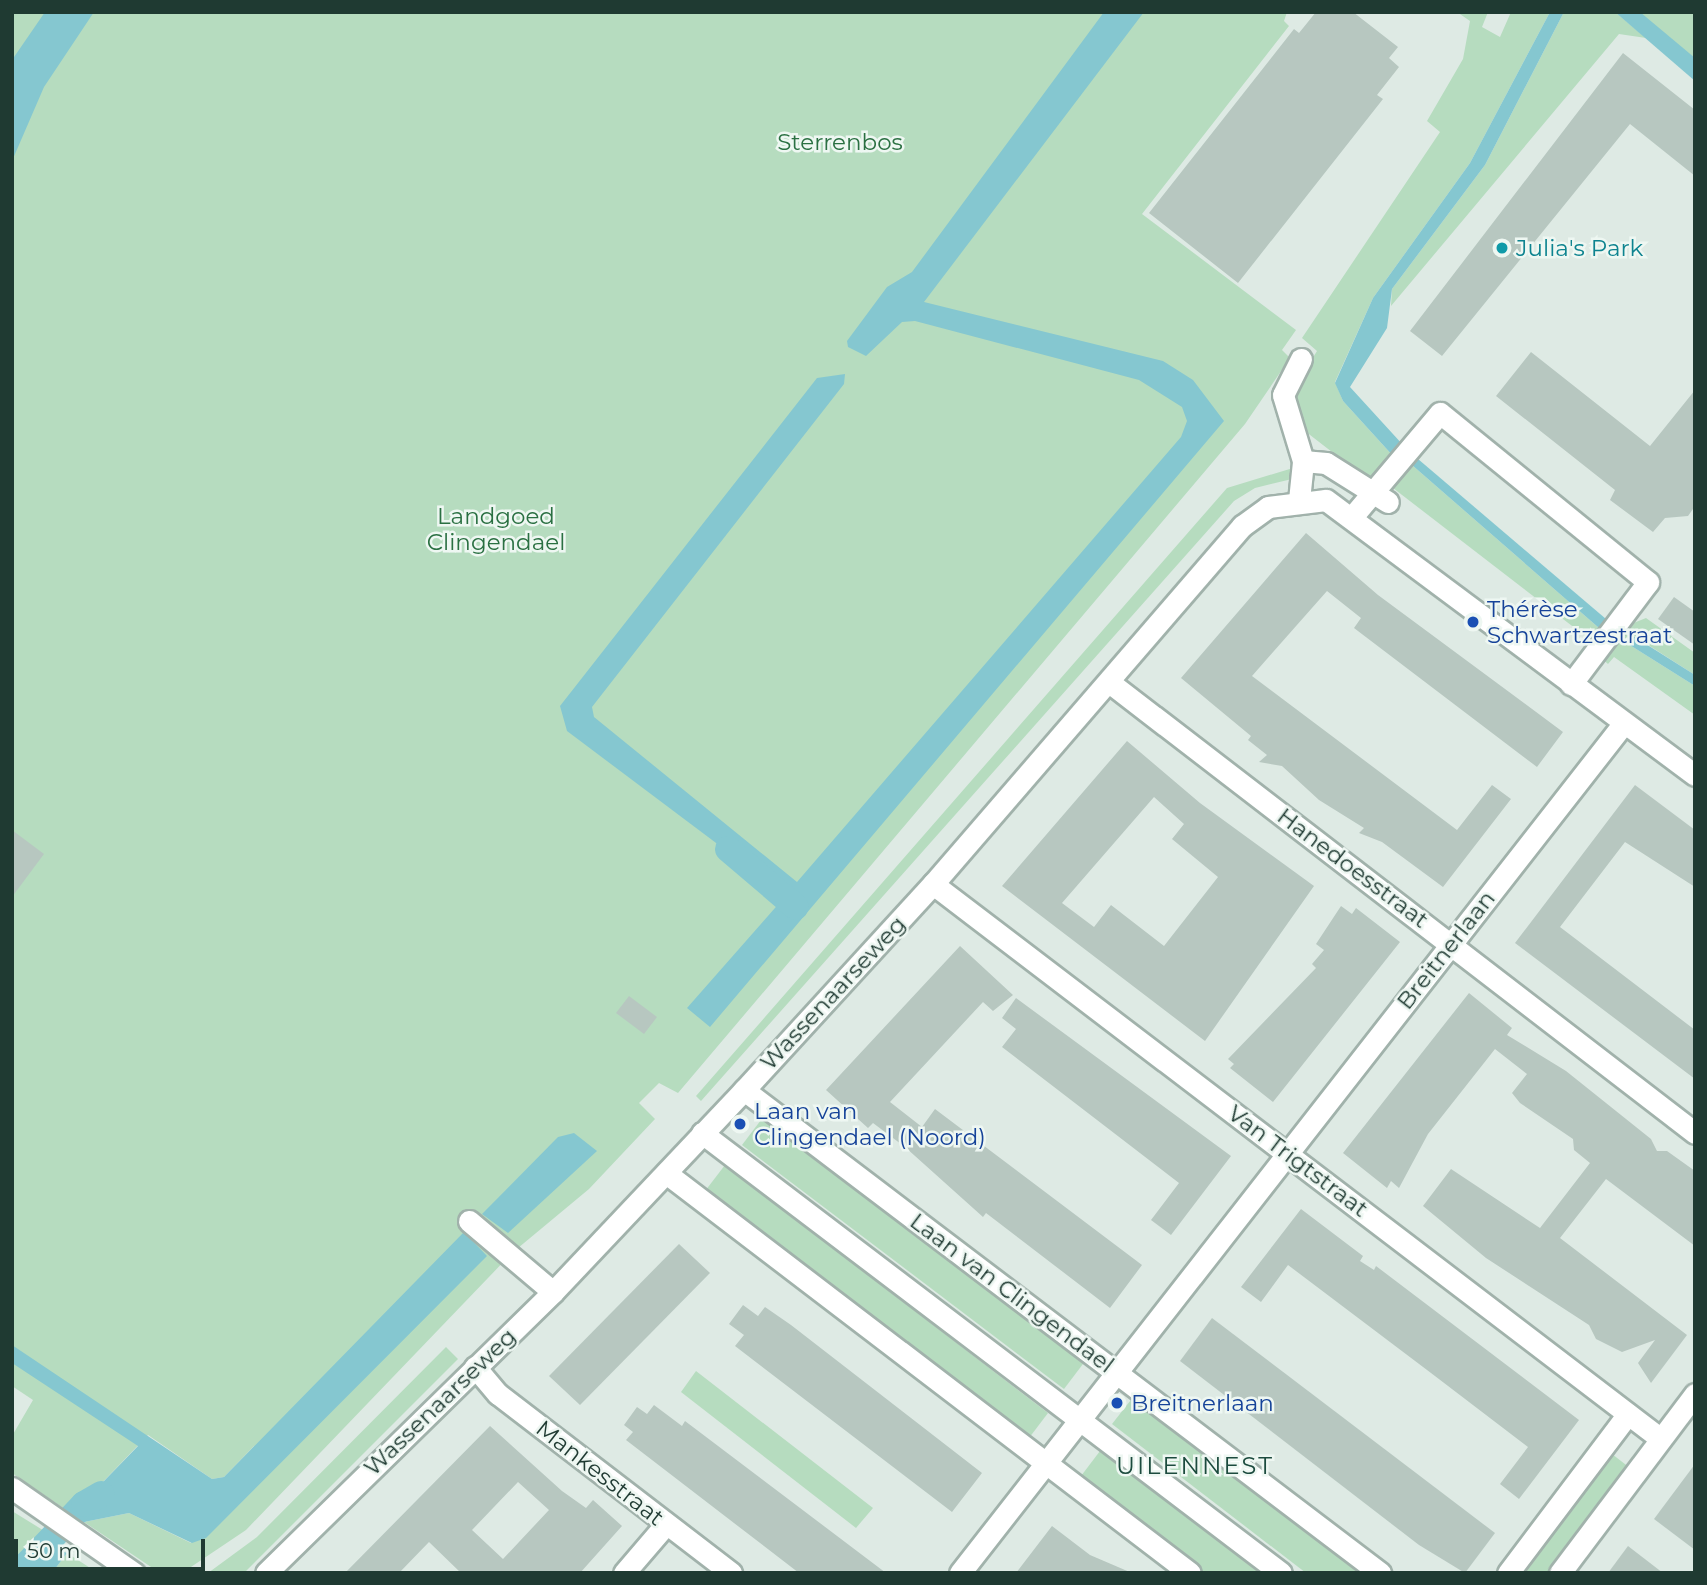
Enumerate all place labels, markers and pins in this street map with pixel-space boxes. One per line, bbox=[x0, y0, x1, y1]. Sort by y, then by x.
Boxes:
place label: Julia's Park bbox=[1516, 234, 1643, 262]
marker: Julia's Park bbox=[1494, 240, 1510, 256]
place label: Thérèse Schwartzestraat bbox=[1487, 595, 1672, 649]
marker: Thérèse Schwartzestraat bbox=[1465, 614, 1481, 630]
place label: Laan van Clingendael (Noord) bbox=[754, 1097, 986, 1151]
marker: Laan van Clingendael (Noord) bbox=[732, 1116, 748, 1132]
place label: Breitnerlaan bbox=[1131, 1389, 1274, 1417]
marker: Breitnerlaan bbox=[1109, 1395, 1125, 1411]

